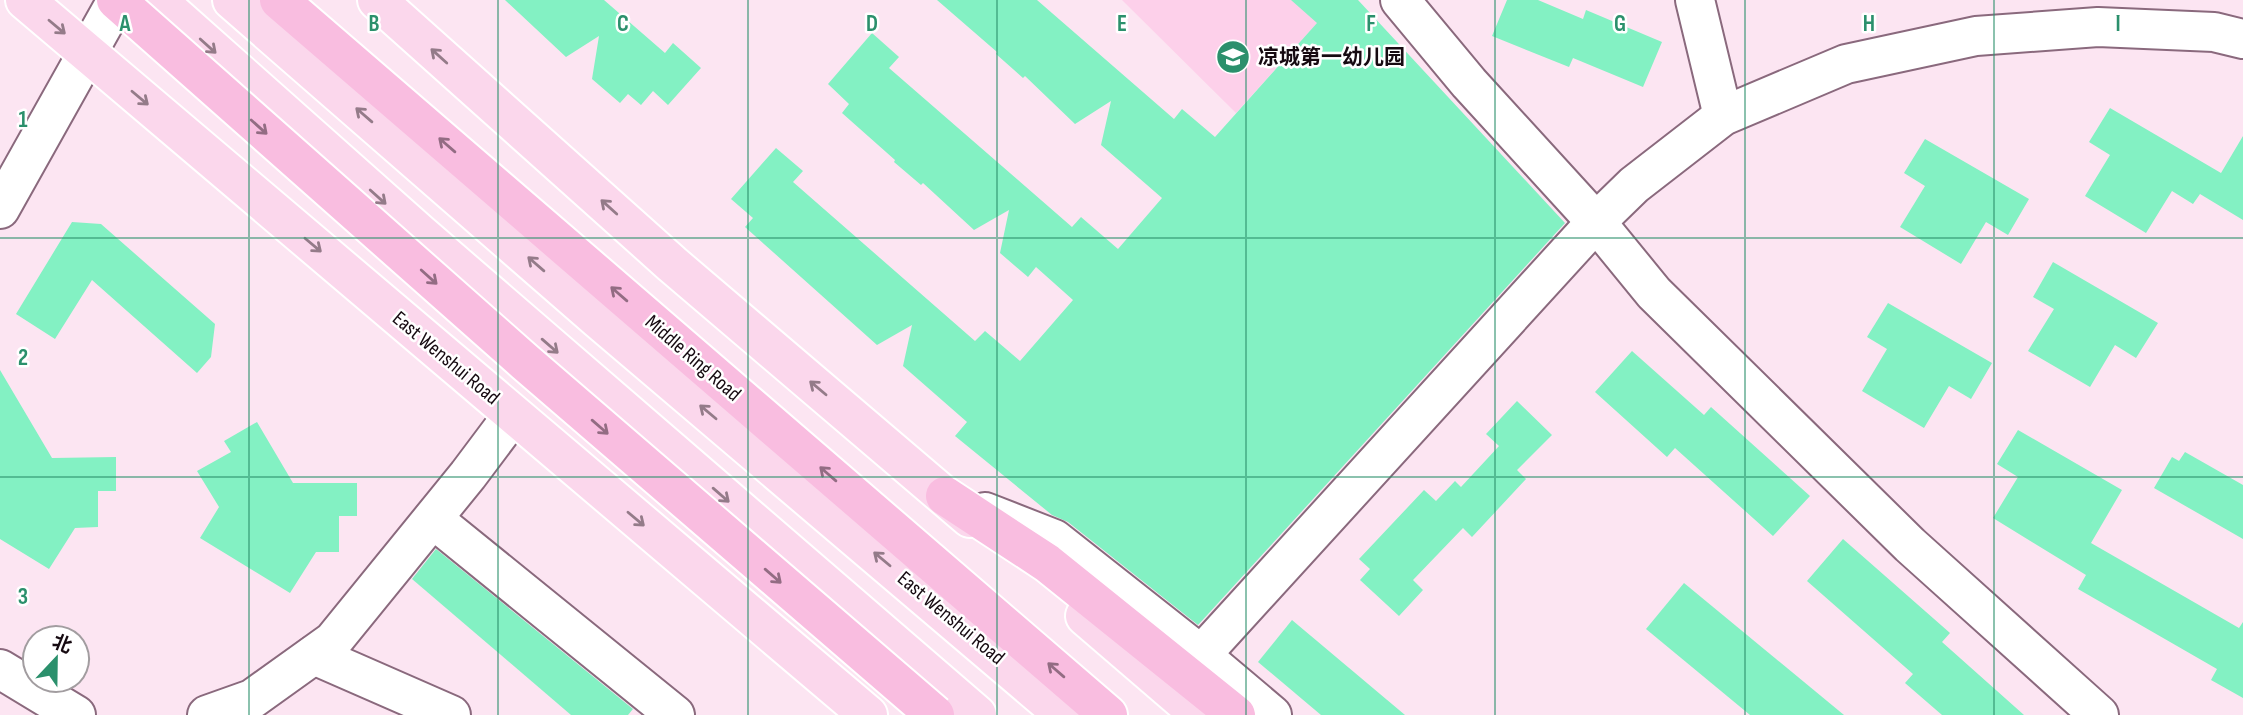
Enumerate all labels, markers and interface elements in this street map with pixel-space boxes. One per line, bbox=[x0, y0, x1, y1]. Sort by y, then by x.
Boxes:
text: A bbox=[119, 10, 132, 38]
text: B bbox=[369, 10, 380, 38]
text: C bbox=[617, 10, 629, 38]
text: D bbox=[866, 10, 878, 38]
text: E bbox=[1117, 10, 1127, 38]
text: F bbox=[1366, 10, 1376, 38]
text: G bbox=[1614, 10, 1626, 38]
text: H bbox=[1863, 10, 1875, 38]
text: I bbox=[2115, 10, 2121, 38]
one-way arrow bbox=[47, 19, 65, 35]
one-way arrow bbox=[199, 38, 217, 54]
school or university icon: 凉城第一幼儿园 bbox=[1214, 38, 1252, 76]
place label: 凉城第一幼儿园 bbox=[1258, 45, 1405, 70]
one-way arrow bbox=[431, 47, 448, 64]
one-way arrow bbox=[131, 90, 149, 106]
text: 1 bbox=[18, 106, 28, 134]
one-way arrow bbox=[355, 107, 373, 123]
one-way arrow bbox=[250, 118, 267, 135]
one-way arrow bbox=[438, 137, 456, 153]
one-way arrow bbox=[369, 189, 387, 205]
one-way arrow bbox=[600, 199, 618, 215]
one-way arrow bbox=[304, 237, 322, 253]
one-way arrow bbox=[527, 256, 545, 272]
one-way arrow bbox=[420, 269, 438, 285]
one-way arrow bbox=[610, 286, 628, 302]
street label: East Wenshui Road bbox=[387, 306, 505, 410]
street label: Middle Ring Road bbox=[640, 310, 746, 406]
one-way arrow bbox=[541, 338, 559, 354]
text: 2 bbox=[18, 344, 28, 372]
one-way arrow bbox=[809, 380, 827, 396]
one-way arrow bbox=[700, 404, 718, 420]
one-way arrow bbox=[591, 419, 609, 435]
one-way arrow bbox=[820, 466, 838, 482]
one-way arrow bbox=[712, 487, 730, 503]
one-way arrow bbox=[627, 511, 645, 527]
one-way arrow bbox=[873, 551, 891, 567]
street label: East Wenshui Road bbox=[892, 566, 1010, 670]
one-way arrow bbox=[763, 568, 781, 584]
text: 3 bbox=[18, 583, 28, 611]
north arrow bbox=[21, 624, 91, 694]
text: 北 bbox=[49, 630, 75, 659]
one-way arrow bbox=[1048, 662, 1066, 678]

